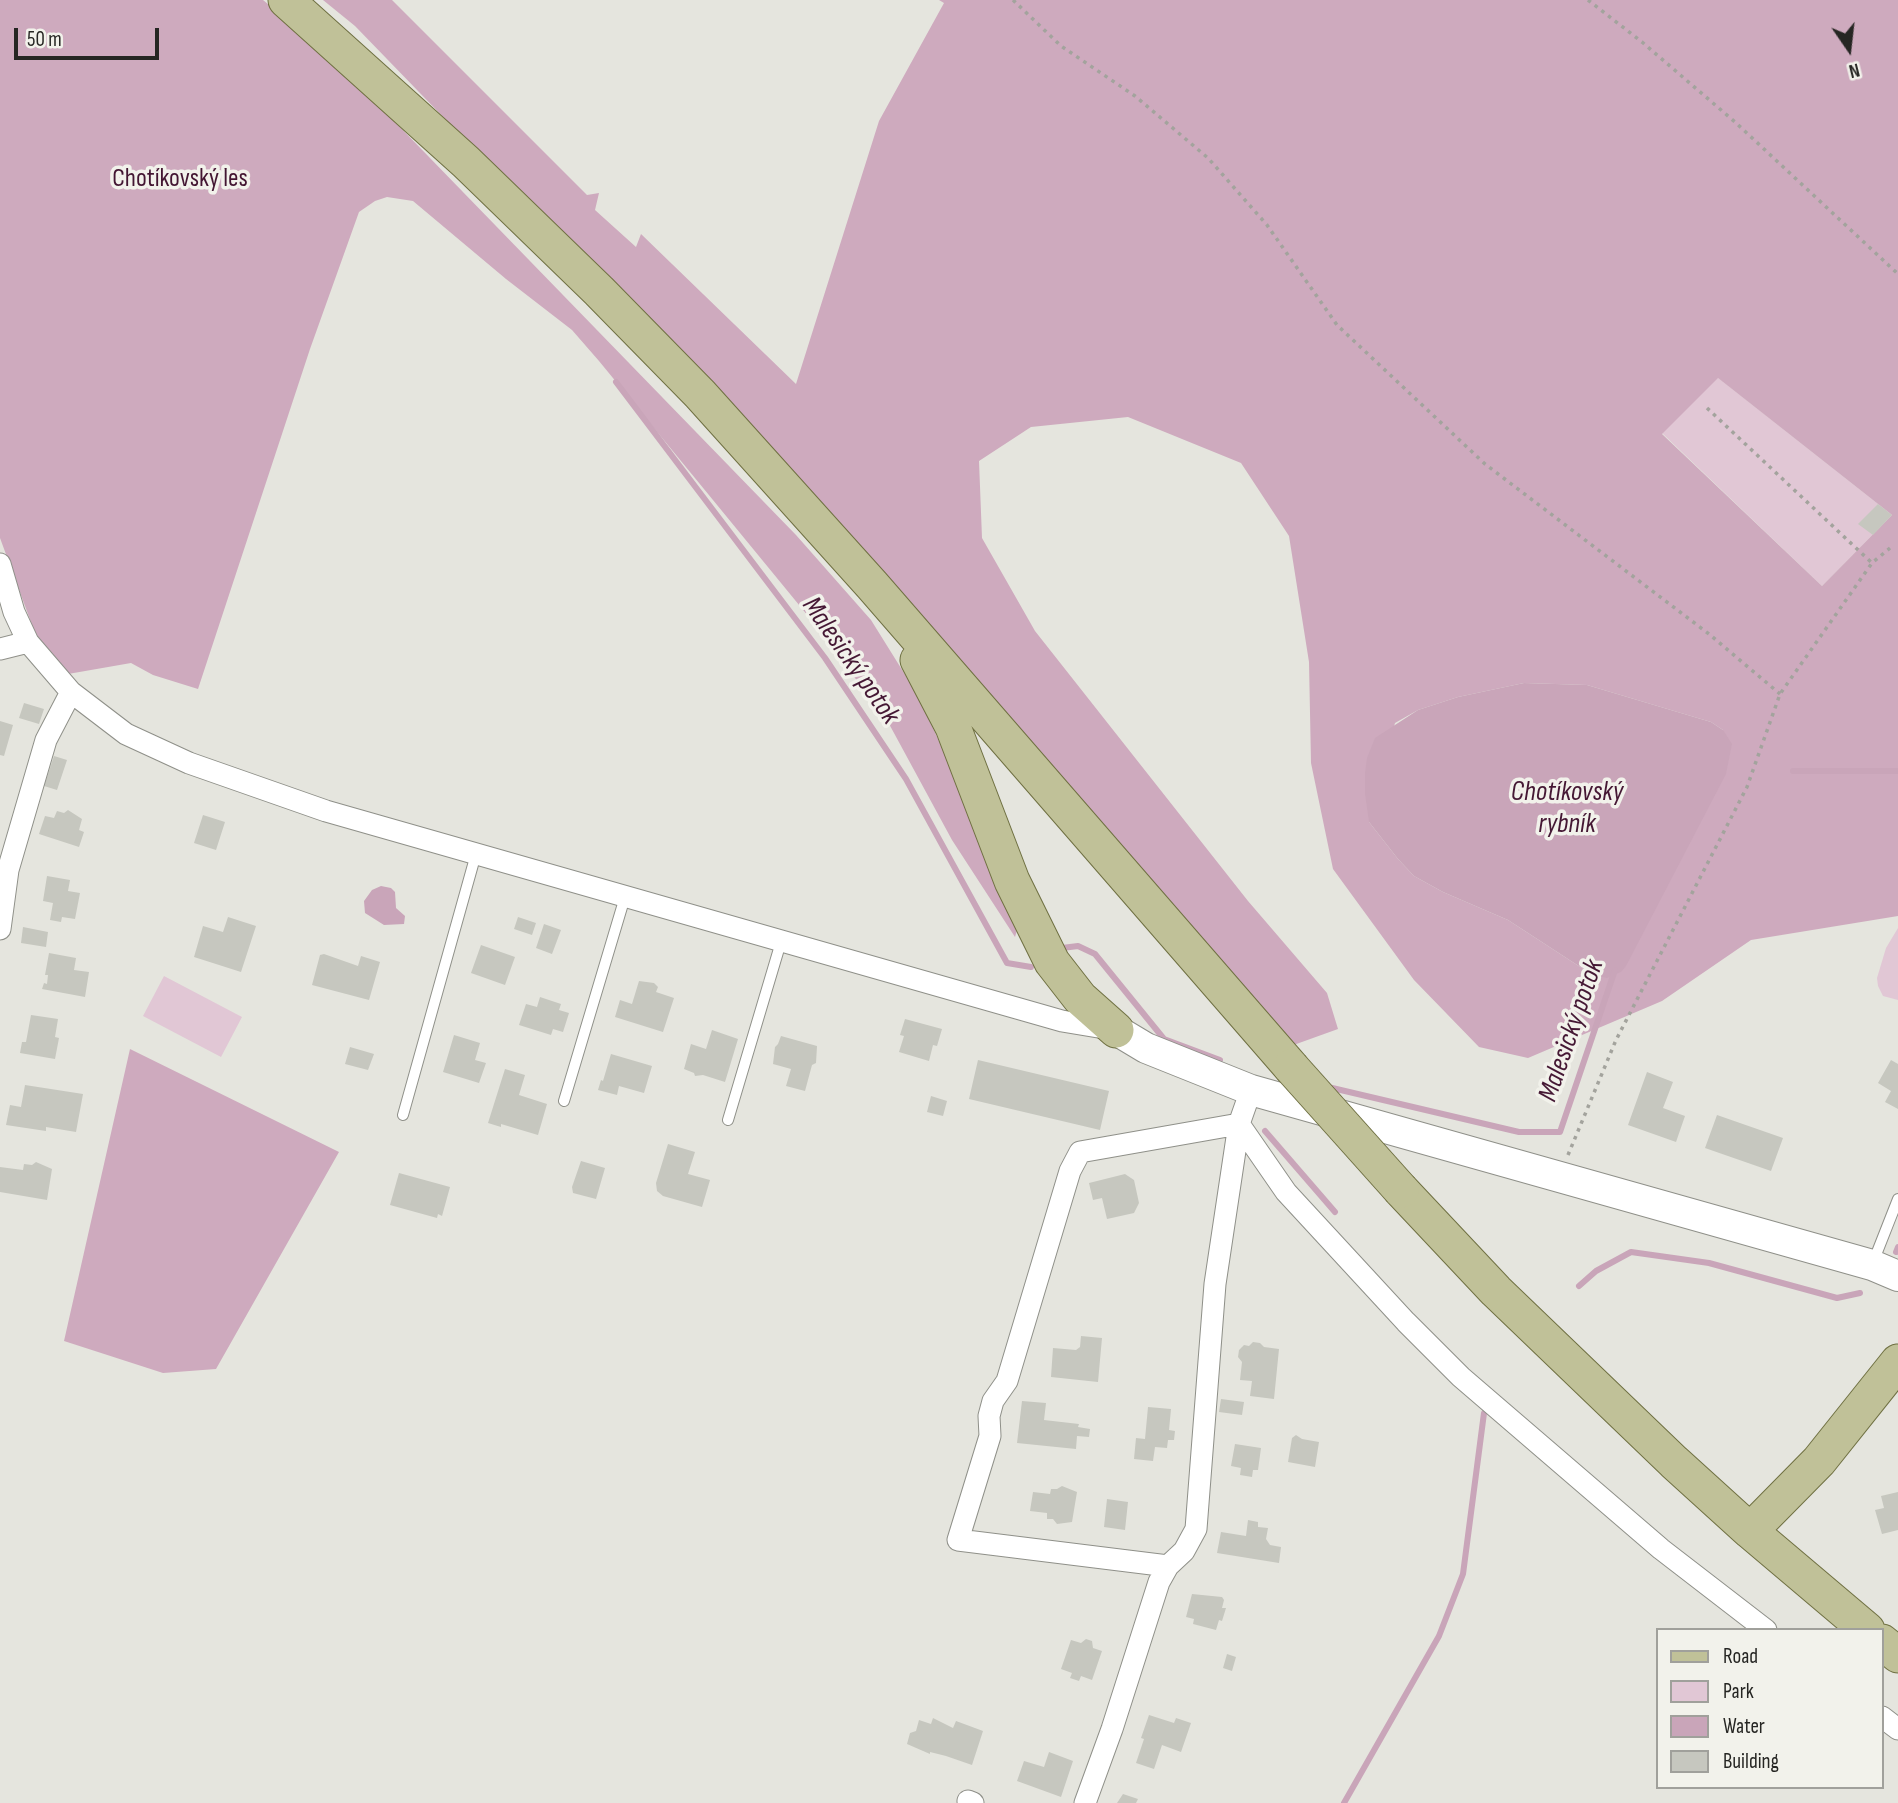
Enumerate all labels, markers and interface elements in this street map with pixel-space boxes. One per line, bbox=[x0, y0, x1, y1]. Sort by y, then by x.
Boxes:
scale bar bbox=[18, 14, 163, 58]
north arrow bbox=[1814, 14, 1884, 84]
text: 50 m bbox=[27, 27, 62, 52]
text: N bbox=[1846, 57, 1862, 82]
park label: Chotíkovský les bbox=[112, 163, 248, 195]
water label: Malesický potok bbox=[794, 591, 906, 731]
water label: Chotíkovský rybník bbox=[1511, 776, 1623, 842]
water label: Malesický potok bbox=[1532, 956, 1612, 1106]
legend bbox=[1657, 1628, 1884, 1789]
text: Road bbox=[1723, 1644, 1758, 1669]
text: Park bbox=[1723, 1679, 1754, 1704]
text: Water bbox=[1723, 1714, 1765, 1739]
text: Building bbox=[1723, 1749, 1779, 1774]

